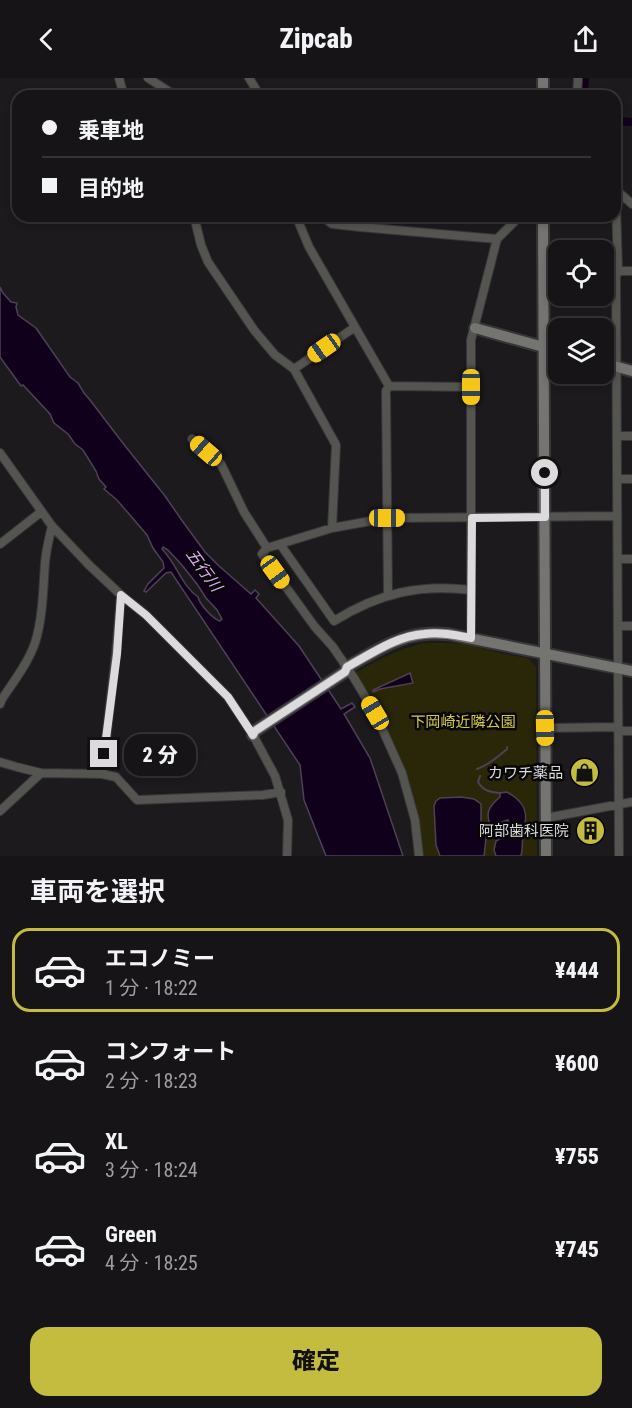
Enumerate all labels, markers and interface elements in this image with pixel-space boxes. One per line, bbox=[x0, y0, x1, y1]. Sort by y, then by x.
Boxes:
icon: back bbox=[30, 23, 63, 56]
text: Zipcab bbox=[279, 23, 353, 55]
icon: share bbox=[569, 23, 602, 56]
text: 乗車地 bbox=[78, 118, 144, 143]
text: 目的地 bbox=[78, 176, 144, 201]
map controls bbox=[548, 240, 614, 384]
button: locate bbox=[548, 240, 614, 306]
button: layers bbox=[548, 318, 614, 384]
car bbox=[304, 330, 344, 366]
car bbox=[462, 369, 480, 405]
car bbox=[187, 432, 225, 470]
route start bbox=[531, 459, 558, 486]
car bbox=[369, 509, 405, 527]
water label: 五行川 bbox=[182, 545, 227, 597]
car bbox=[257, 552, 293, 592]
car bbox=[358, 693, 392, 733]
car bbox=[536, 710, 554, 746]
park label: 下岡崎近隣公園 bbox=[410, 713, 516, 731]
callout: 2 分 bbox=[125, 733, 197, 775]
route end bbox=[90, 740, 117, 767]
text: 2 分 bbox=[143, 743, 177, 767]
shop icon: カワチ薬品 bbox=[568, 757, 600, 789]
place label: カワチ薬品 bbox=[488, 764, 563, 782]
building icon: 阿部歯科医院 bbox=[574, 815, 606, 847]
place label: 阿部歯科医院 bbox=[479, 822, 569, 840]
text: 車両を選択 bbox=[30, 876, 165, 908]
icon: car bbox=[33, 943, 87, 997]
text: エコノミー bbox=[105, 946, 215, 971]
text: ¥444 bbox=[555, 958, 599, 983]
text: 1 分 · 18:22 bbox=[105, 976, 198, 1000]
icon: car bbox=[33, 1036, 87, 1090]
text: コンフォート bbox=[105, 1039, 236, 1064]
text: ¥600 bbox=[555, 1051, 599, 1076]
text: 2 分 · 18:23 bbox=[105, 1069, 198, 1093]
icon: car bbox=[33, 1129, 87, 1183]
text: XL bbox=[105, 1129, 128, 1154]
text: ¥755 bbox=[555, 1144, 599, 1169]
text: 3 分 · 18:24 bbox=[105, 1158, 198, 1182]
icon: car bbox=[33, 1222, 87, 1276]
text: Green bbox=[105, 1222, 157, 1247]
text: ¥745 bbox=[555, 1237, 599, 1262]
text: 4 分 · 18:25 bbox=[105, 1251, 198, 1275]
button: 確定 bbox=[30, 1327, 602, 1396]

